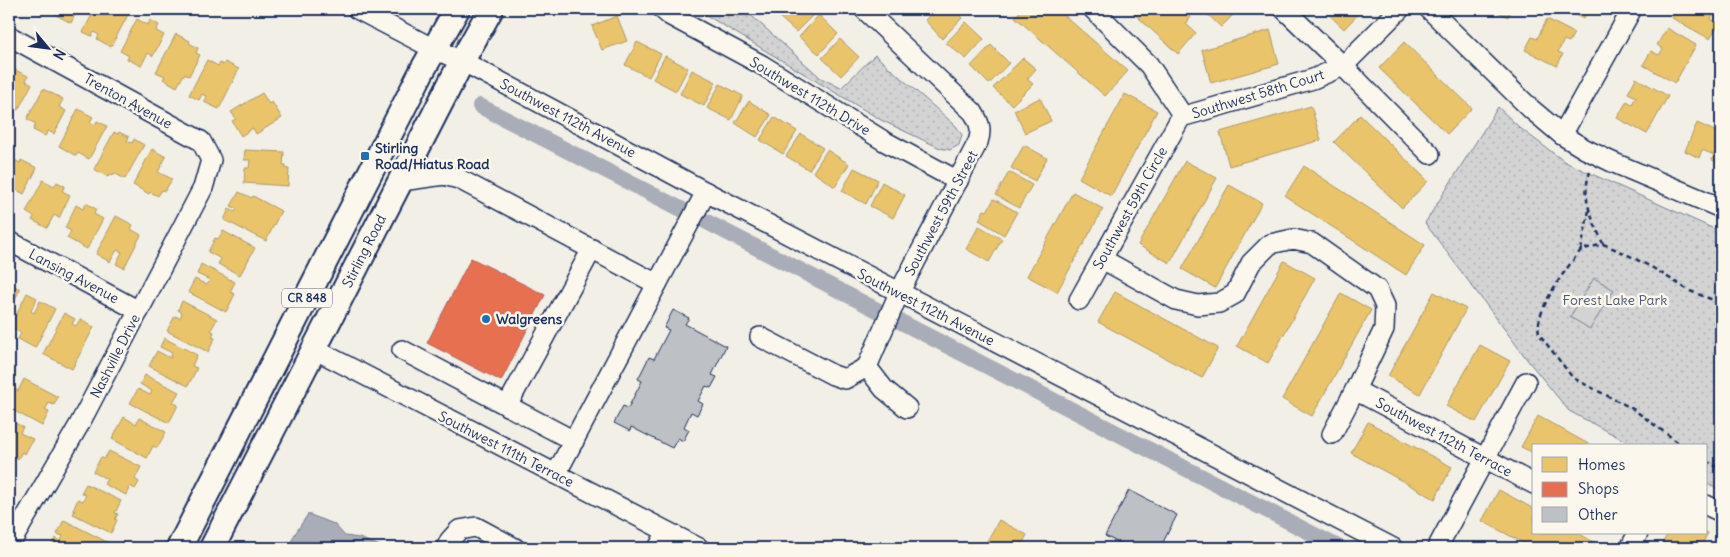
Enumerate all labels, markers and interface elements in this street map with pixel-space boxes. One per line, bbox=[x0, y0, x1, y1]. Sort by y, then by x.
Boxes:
north arrow bbox=[22, 22, 72, 72]
text: N bbox=[49, 46, 70, 63]
street label: Southwest 112th Drive bbox=[746, 53, 874, 139]
street label: Southwest 58th Court bbox=[1190, 65, 1327, 123]
street label: Trenton Avenue bbox=[81, 69, 175, 133]
street label: Southwest 112th Avenue bbox=[497, 75, 639, 161]
place label: Stirling Road/Hiatus Road bbox=[375, 139, 490, 173]
street label: Southwest 59th Circle bbox=[1089, 144, 1171, 272]
street label: Southwest 59th Street bbox=[900, 147, 982, 279]
marker: Stirling Road/Hiatus Road bbox=[359, 150, 371, 162]
street label: Stirling Road bbox=[338, 212, 390, 290]
street label: Lansing Avenue bbox=[26, 245, 122, 307]
street label: Southwest 112th Avenue bbox=[854, 265, 998, 349]
road number: CR 848 bbox=[282, 288, 332, 308]
park label: Forest Lake Park bbox=[1563, 291, 1667, 309]
place label: Walgreens bbox=[496, 310, 563, 328]
street label: Nashville Drive bbox=[86, 311, 144, 401]
marker: Walgreens bbox=[480, 313, 492, 325]
street label: Southwest 112th Terrace bbox=[1373, 393, 1515, 481]
street label: Southwest 111th Terrace bbox=[435, 407, 577, 491]
legend bbox=[1532, 444, 1708, 534]
text: Homes bbox=[1578, 455, 1625, 474]
text: Shops bbox=[1578, 479, 1619, 498]
text: Other bbox=[1578, 505, 1618, 524]

